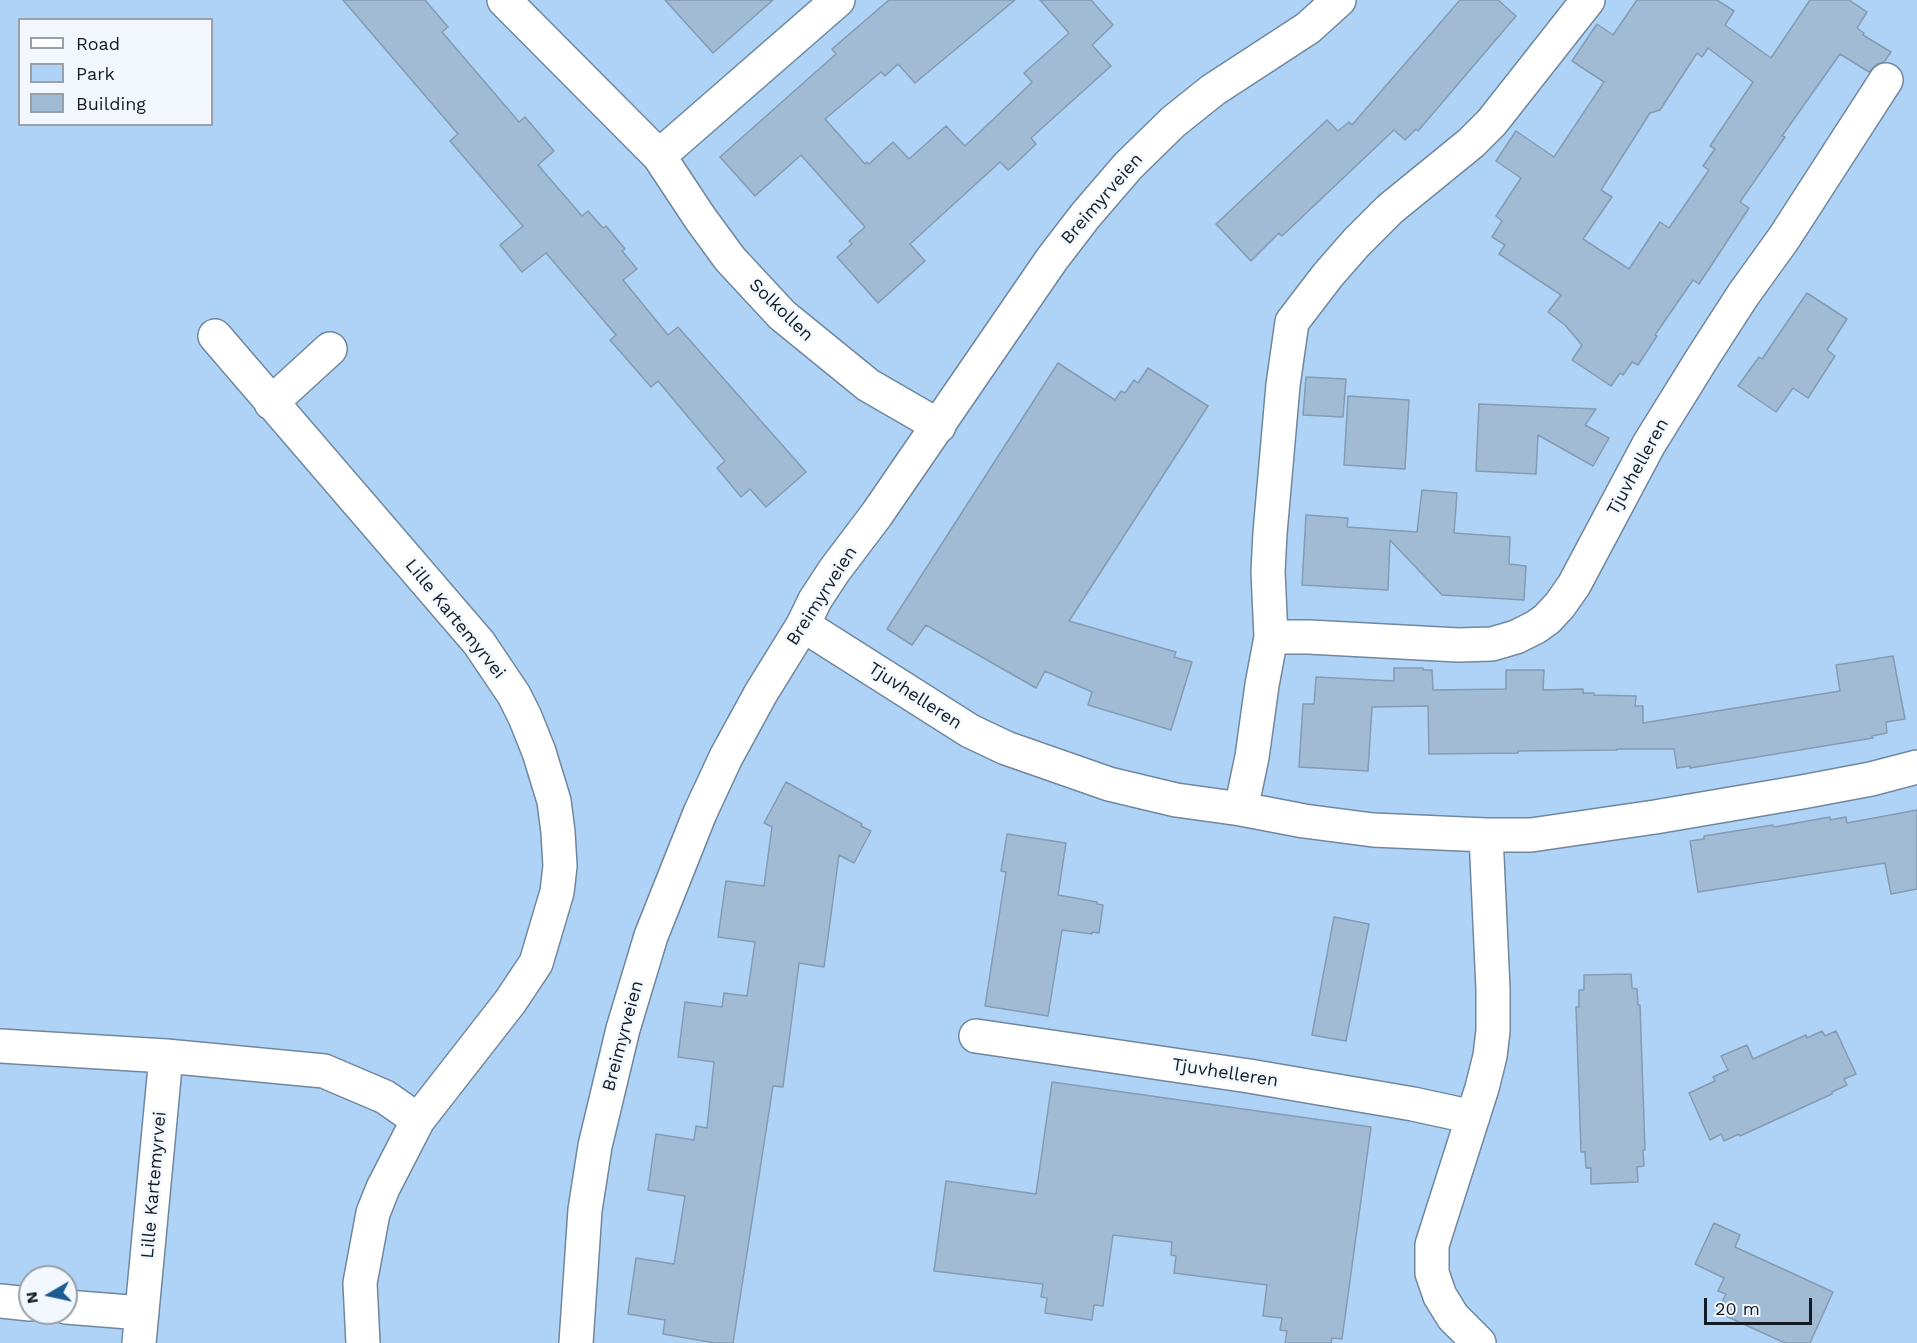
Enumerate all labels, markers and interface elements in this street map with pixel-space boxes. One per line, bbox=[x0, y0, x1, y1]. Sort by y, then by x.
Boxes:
legend bbox=[18, 18, 213, 126]
text: Road bbox=[76, 33, 120, 54]
text: Park bbox=[76, 63, 115, 84]
text: Building bbox=[76, 93, 146, 114]
street label: Breimyrveien bbox=[1057, 149, 1147, 249]
street label: Solkollen bbox=[744, 274, 818, 346]
street label: Tjuvhelleren bbox=[1603, 415, 1673, 519]
street label: Breimyrveien bbox=[782, 542, 862, 650]
street label: Lille Kartemyrvei bbox=[400, 555, 510, 683]
street label: Tjuvhelleren bbox=[864, 658, 966, 734]
street label: Breimyrveien bbox=[598, 978, 648, 1094]
street label: Tjuvhelleren bbox=[1170, 1054, 1280, 1092]
street label: Lille Kartemyrvei bbox=[137, 1111, 171, 1259]
north arrow bbox=[18, 1265, 78, 1325]
scale bar bbox=[1707, 1286, 1815, 1324]
text: N bbox=[21, 1290, 42, 1305]
text: 20 m bbox=[1715, 1298, 1760, 1319]

